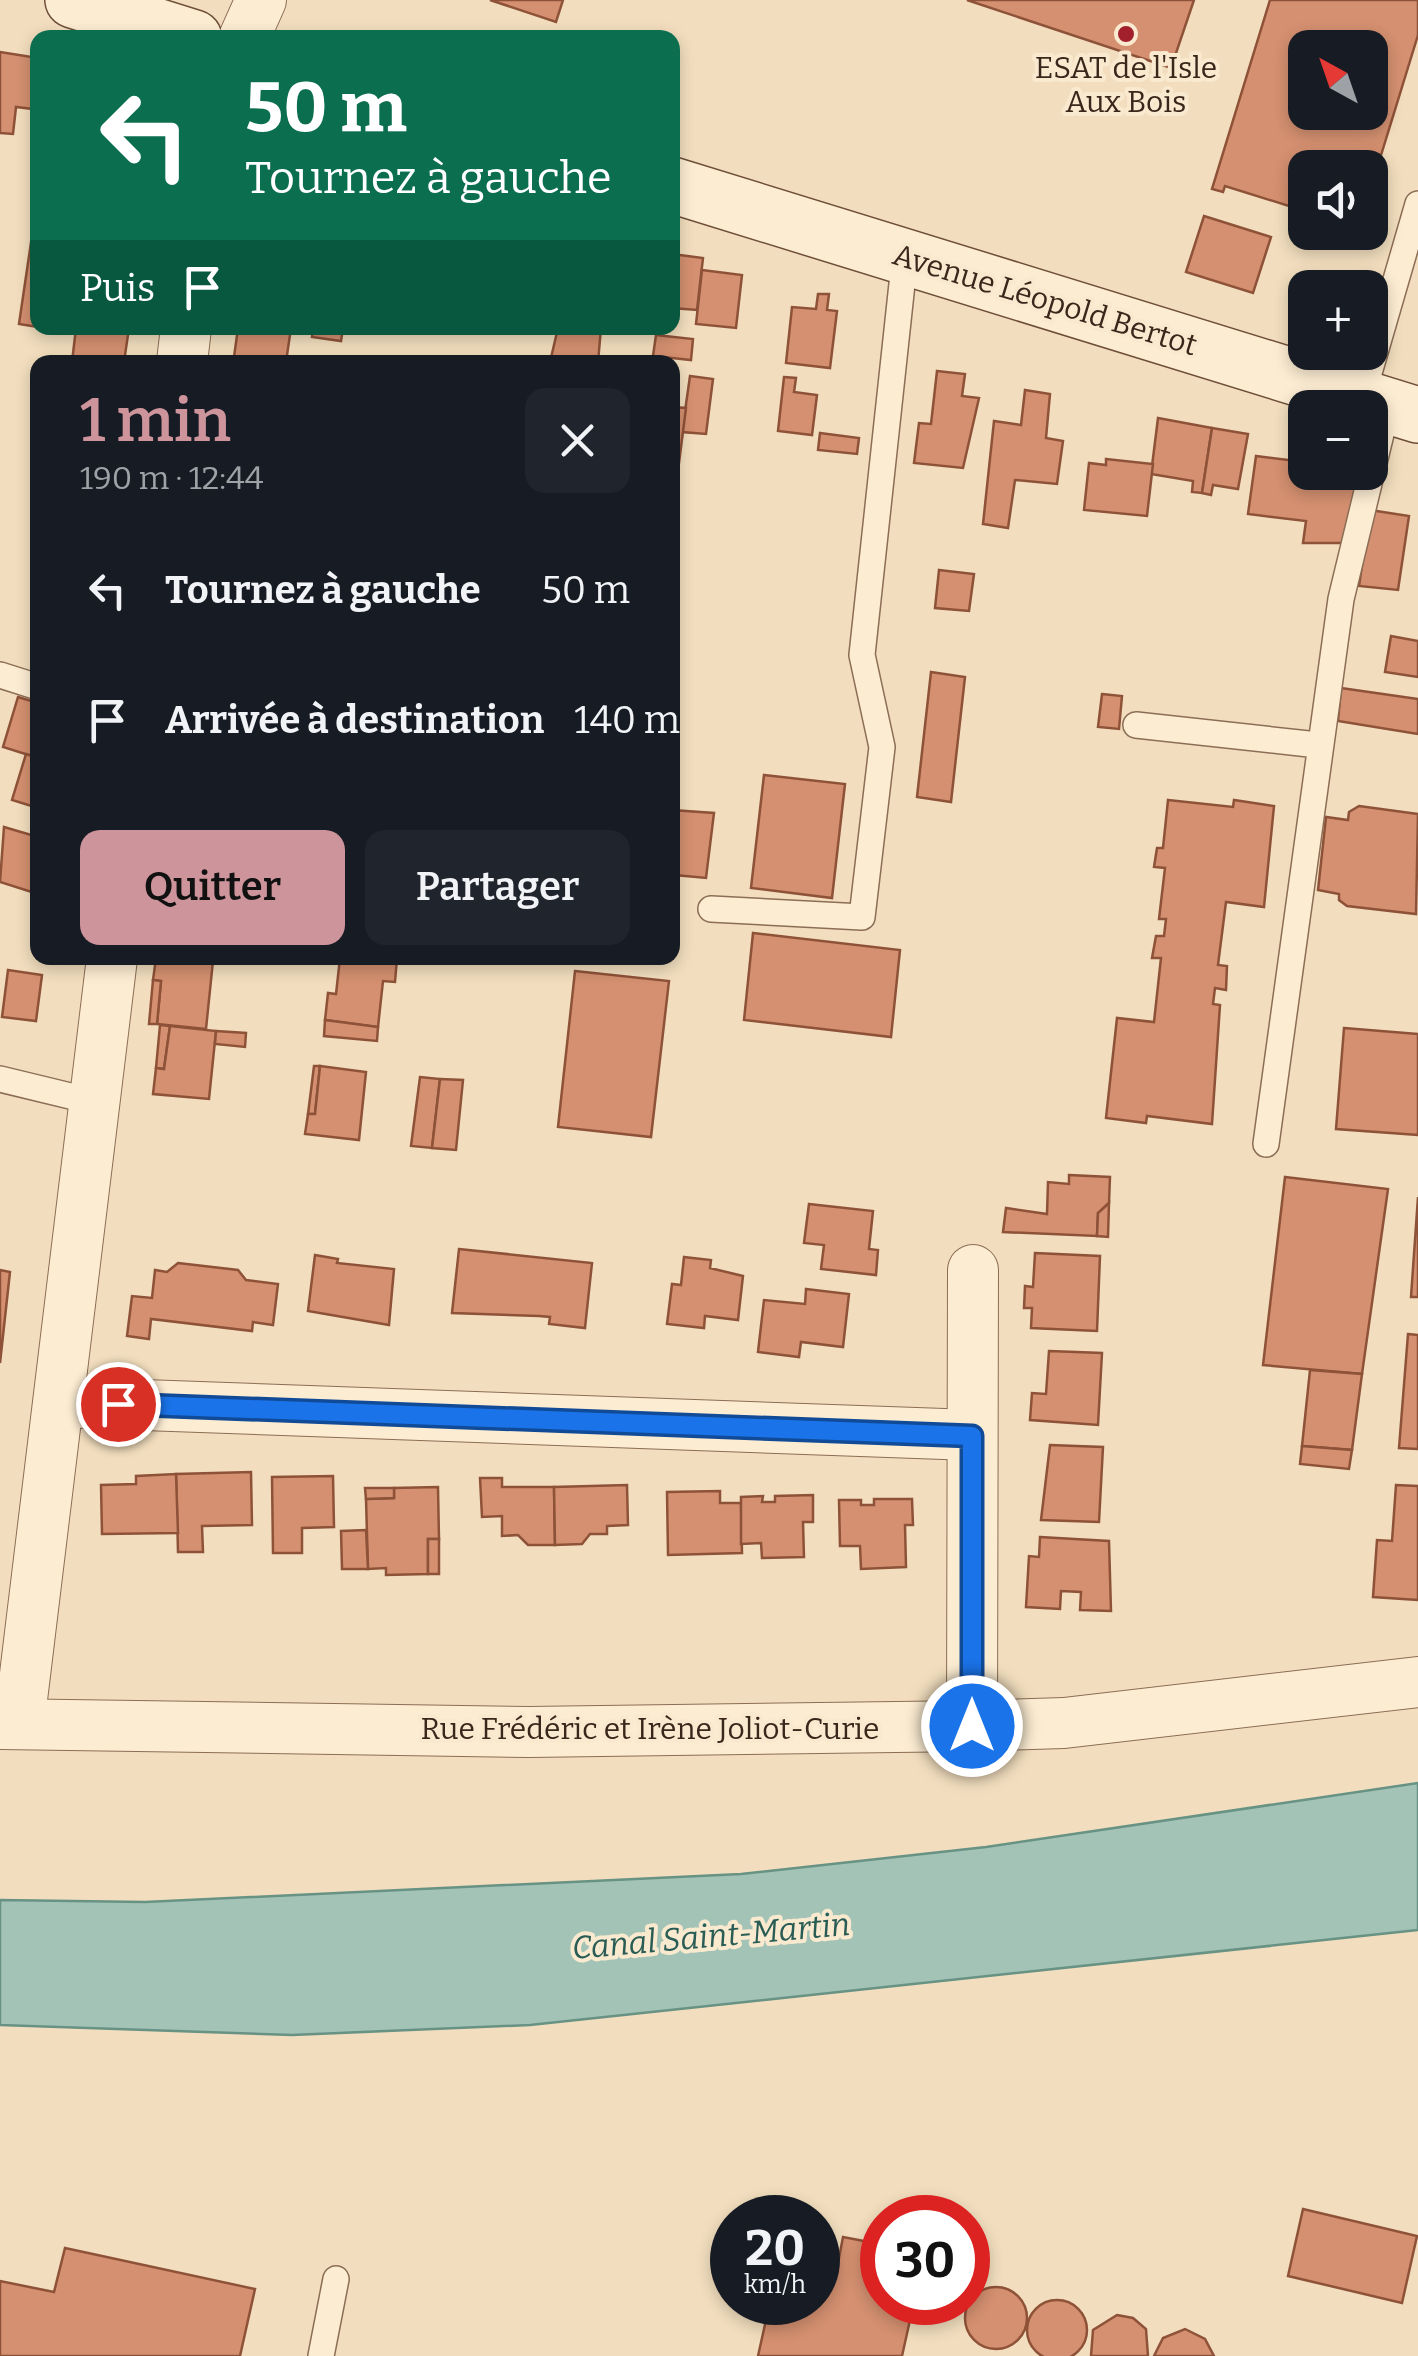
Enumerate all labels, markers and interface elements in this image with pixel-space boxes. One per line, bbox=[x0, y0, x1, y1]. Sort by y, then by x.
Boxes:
marker: ESAT de l'Isle Aux Bois bbox=[1115, 23, 1137, 45]
north arrow bbox=[1288, 30, 1388, 130]
map controls bbox=[1288, 30, 1388, 490]
place label: ESAT de l'Isle Aux Bois bbox=[1035, 50, 1217, 120]
text: 50 m bbox=[245, 66, 407, 150]
icon: left bbox=[80, 70, 210, 200]
button: sound bbox=[1288, 150, 1388, 250]
text: Tournez à gauche bbox=[245, 151, 612, 205]
street label: Avenue Léopold Bertot bbox=[889, 237, 1202, 363]
icon: arrive bbox=[175, 260, 230, 315]
text: Puis bbox=[80, 265, 155, 311]
button: + bbox=[1288, 270, 1388, 370]
text: 1 min bbox=[80, 385, 231, 457]
button: close bbox=[525, 388, 630, 493]
button: − bbox=[1288, 390, 1388, 490]
text: 190 m · 12:44 bbox=[80, 459, 263, 497]
icon: left bbox=[80, 563, 135, 618]
text: Tournez à gauche bbox=[165, 567, 481, 613]
text: 50 m bbox=[541, 567, 630, 613]
icon: arrive bbox=[80, 693, 135, 748]
text: Arrivée à destination bbox=[165, 697, 544, 743]
text: 140 m bbox=[574, 697, 680, 743]
button: Quitter bbox=[80, 830, 345, 945]
button: Partager bbox=[365, 830, 630, 945]
pin bbox=[76, 1362, 161, 1447]
icon: arrive bbox=[91, 1377, 146, 1432]
position arrow bbox=[920, 1674, 1024, 1778]
street label: Rue Frédéric et Irène Joliot-Curie bbox=[421, 1711, 879, 1747]
water label: Canal Saint-Martin bbox=[570, 1905, 852, 1967]
speed limit sign: 30 bbox=[860, 2195, 990, 2325]
text: 20 bbox=[745, 2218, 805, 2278]
text: km/h bbox=[744, 2270, 806, 2300]

